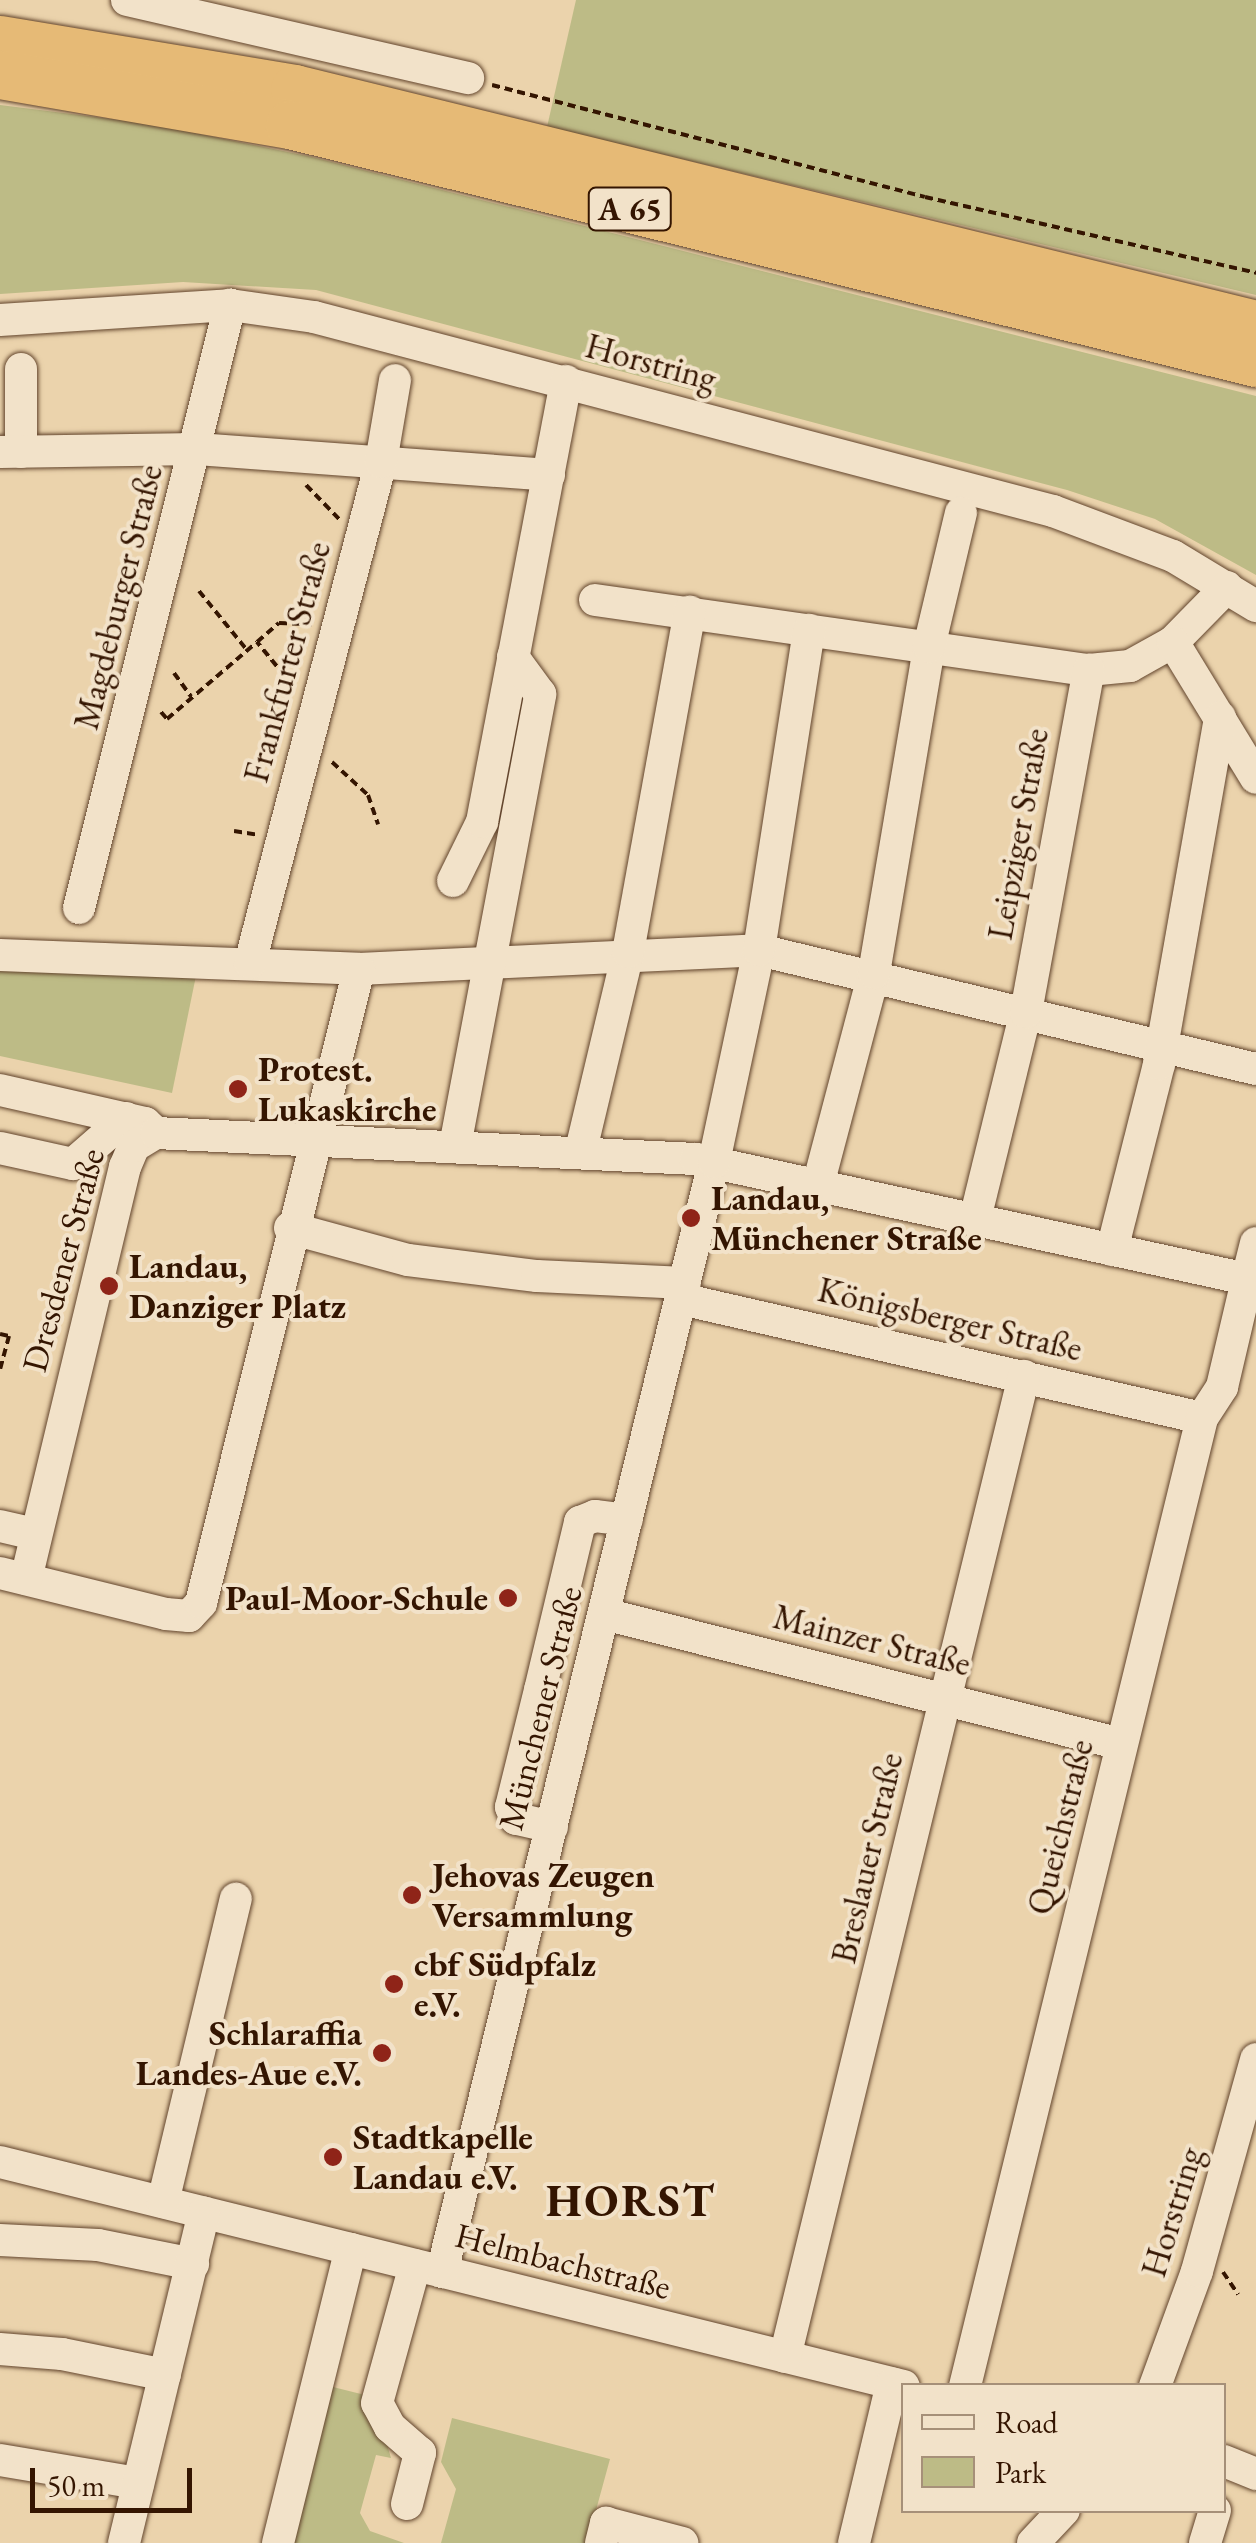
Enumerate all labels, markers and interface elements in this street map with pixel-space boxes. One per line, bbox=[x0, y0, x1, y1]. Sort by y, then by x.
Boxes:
road number: A 65 bbox=[588, 182, 672, 236]
street label: Horstring bbox=[581, 324, 721, 400]
street label: Magdeburger Straße bbox=[65, 460, 171, 734]
street label: Frankfurter Straße bbox=[235, 537, 339, 787]
street label: Leipziger Straße bbox=[979, 725, 1057, 943]
place label: Protest. Lukaskirche bbox=[258, 1048, 437, 1130]
marker: Protest. Lukaskirche bbox=[227, 1078, 249, 1100]
street label: Dresdener Straße bbox=[13, 1144, 113, 1376]
place label: Landau, Münchener Straße bbox=[711, 1177, 982, 1259]
marker: Landau, Münchener Straße bbox=[680, 1207, 702, 1229]
place label: Landau, Danziger Platz bbox=[129, 1245, 346, 1327]
street label: Königsberger Straße bbox=[814, 1268, 1086, 1370]
marker: Landau, Danziger Platz bbox=[98, 1275, 120, 1297]
place label: Paul-Moor-Schule bbox=[225, 1577, 488, 1619]
street label: Münchener Straße bbox=[489, 1582, 591, 1834]
marker: Paul-Moor-Schule bbox=[497, 1587, 519, 1609]
street label: Mainzer Straße bbox=[769, 1595, 975, 1685]
street label: Queichstraße bbox=[1018, 1735, 1102, 1919]
street label: Breslauer Straße bbox=[822, 1749, 912, 1967]
place label: Jehovas Zeugen Versammlung bbox=[432, 1854, 654, 1936]
marker: Jehovas Zeugen Versammlung bbox=[401, 1884, 423, 1906]
place label: cbf Südpfalz e.V. bbox=[414, 1943, 596, 2025]
marker: cbf Südpfalz e.V. bbox=[383, 1973, 405, 1995]
place label: Schlaraffia Landes-Aue e.V. bbox=[136, 2012, 362, 2094]
marker: Schlaraffia Landes-Aue e.V. bbox=[371, 2042, 393, 2064]
place label: Stadtkapelle Landau e.V. bbox=[353, 2116, 533, 2198]
street label: Horstring bbox=[1132, 2142, 1212, 2282]
marker: Stadtkapelle Landau e.V. bbox=[322, 2146, 344, 2168]
district label: HORST bbox=[546, 2174, 716, 2228]
street label: Helmbachstraße bbox=[451, 2214, 675, 2308]
legend bbox=[901, 2383, 1226, 2513]
text: Road bbox=[995, 2403, 1058, 2442]
scale bar bbox=[35, 2448, 198, 2510]
text: Park bbox=[995, 2453, 1046, 2492]
text: 50 m bbox=[47, 2466, 105, 2505]

